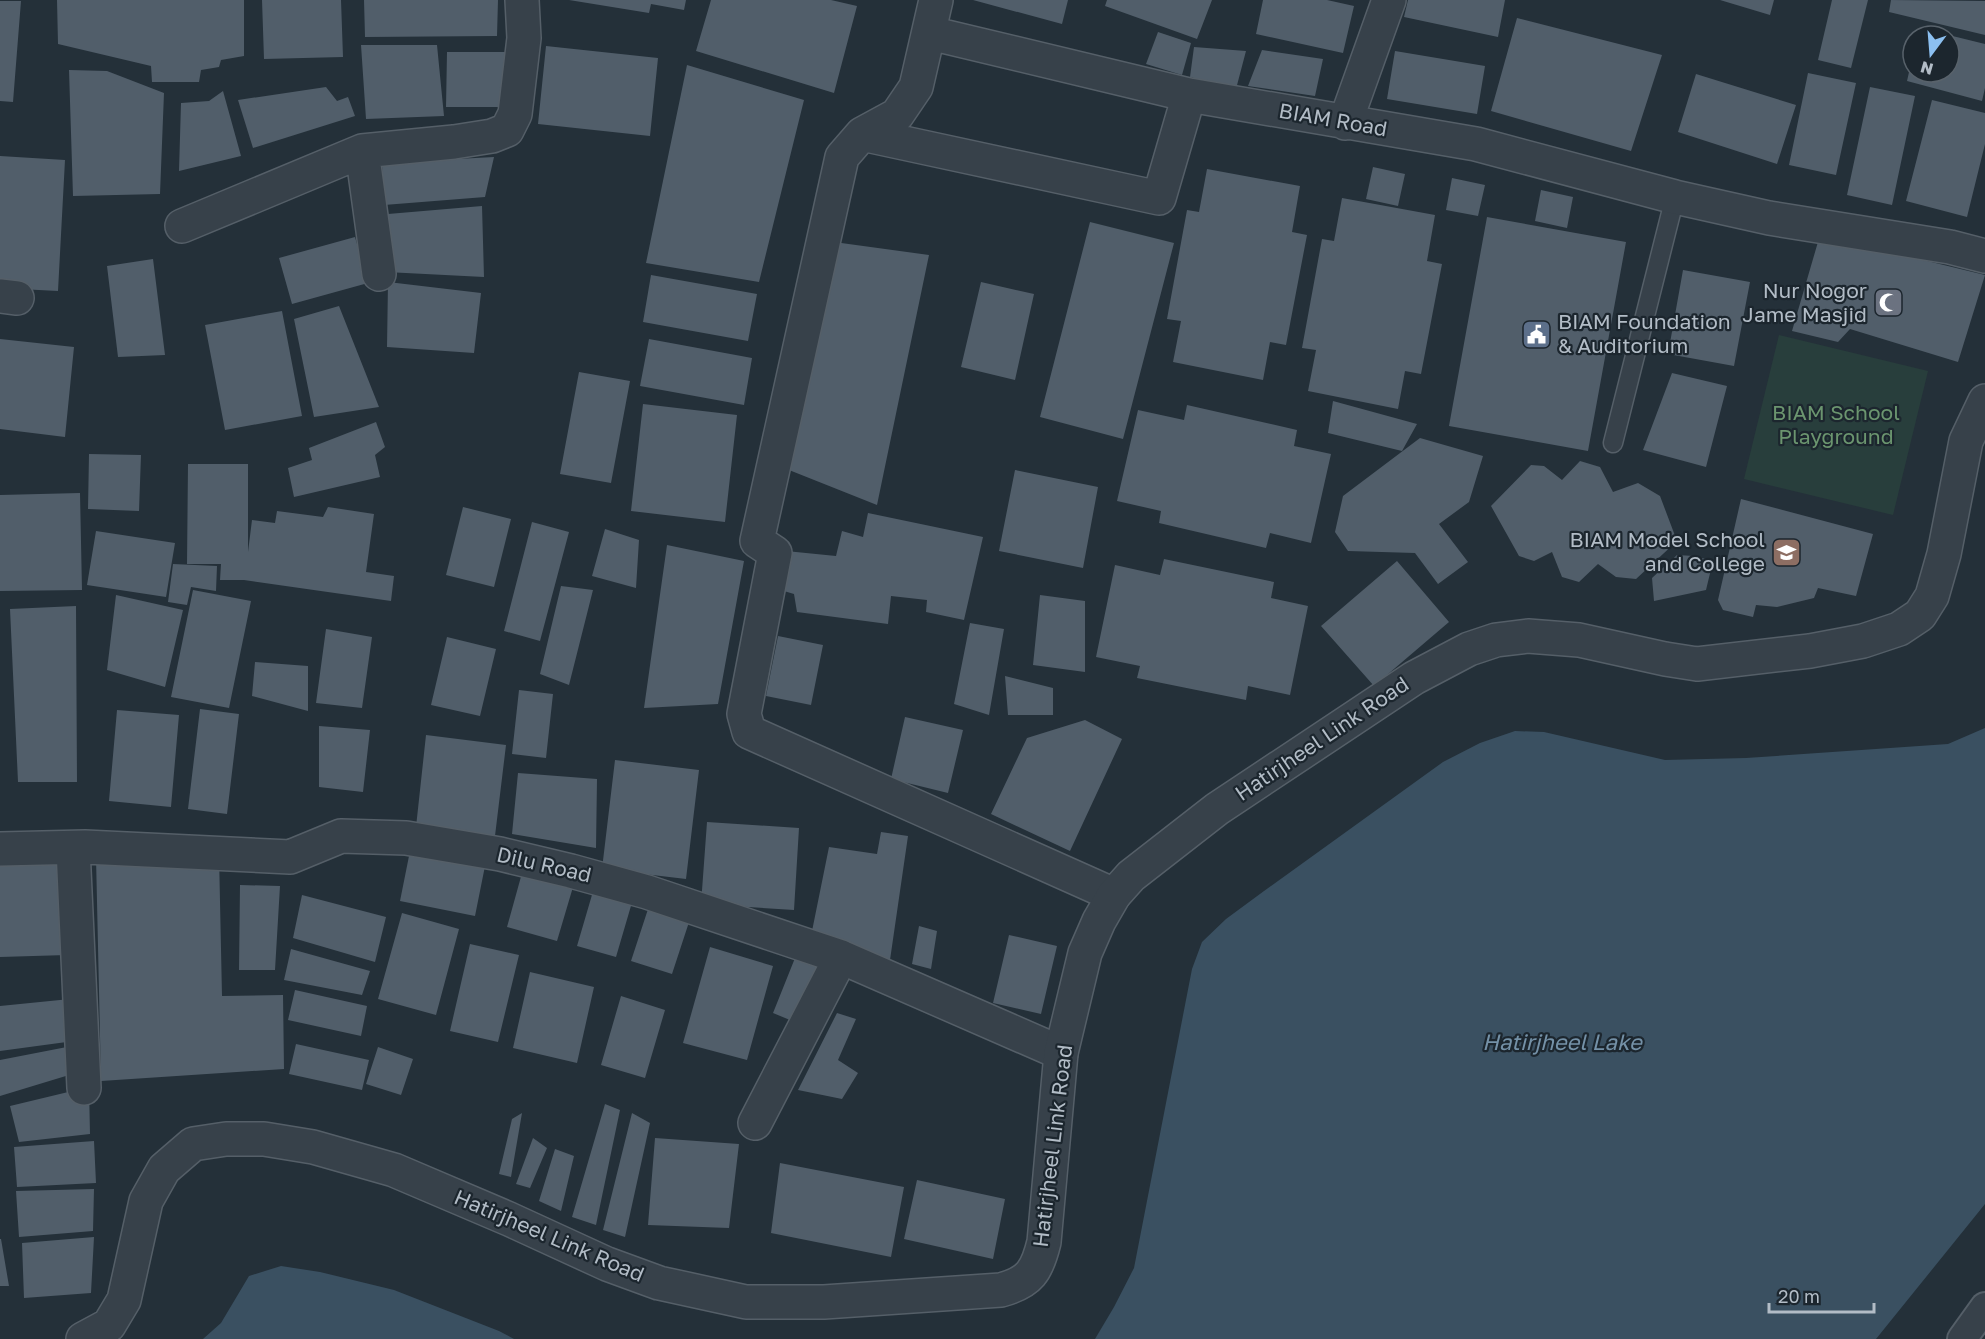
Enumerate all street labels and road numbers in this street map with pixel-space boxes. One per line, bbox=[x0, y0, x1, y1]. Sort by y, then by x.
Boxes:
street label: BIAM Road bbox=[1277, 97, 1389, 141]
street label: Hatirjheel Link Road bbox=[1230, 670, 1413, 806]
street label: Dilu Road bbox=[494, 841, 594, 888]
street label: Hatirjheel Link Road bbox=[1027, 1043, 1077, 1249]
street label: Hatirjheel Link Road bbox=[451, 1183, 648, 1287]

